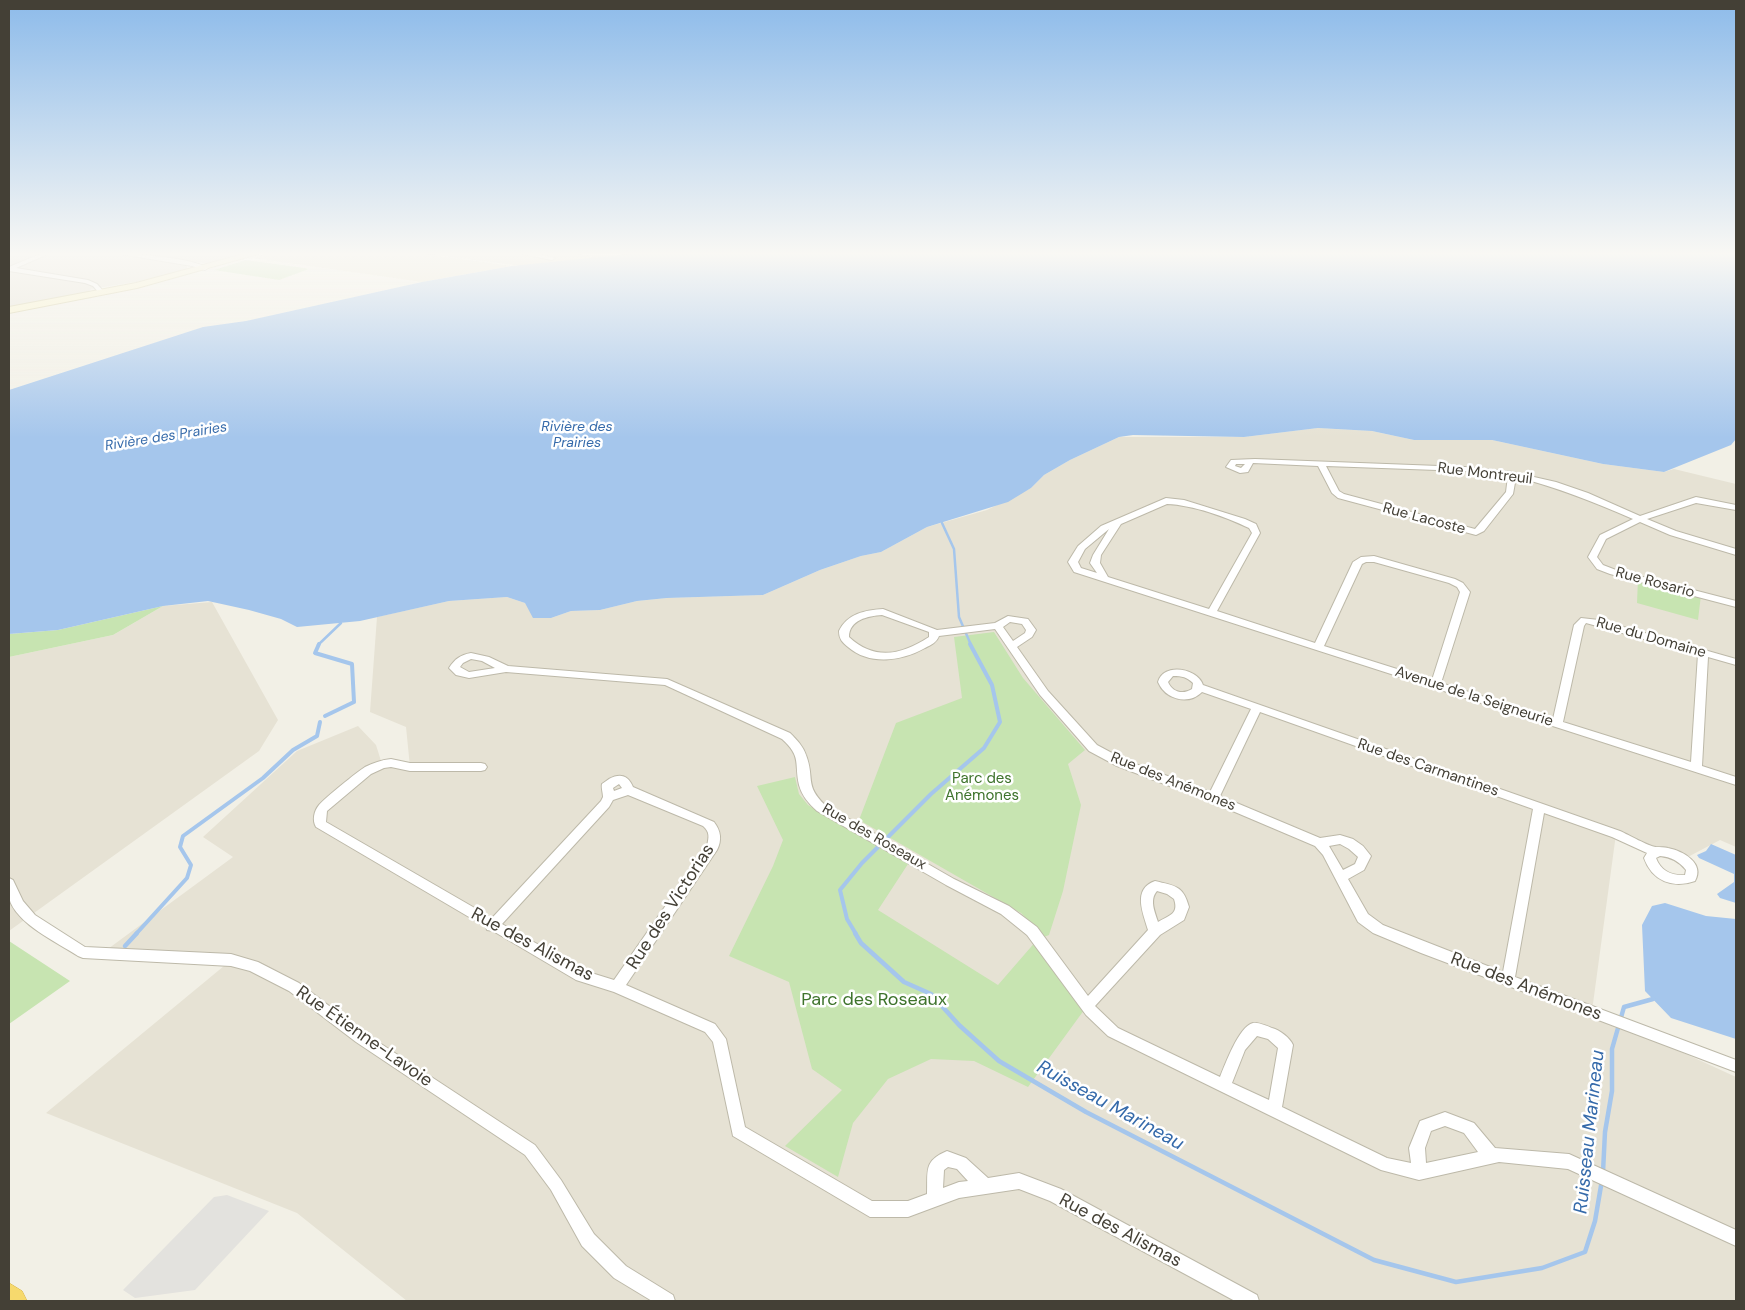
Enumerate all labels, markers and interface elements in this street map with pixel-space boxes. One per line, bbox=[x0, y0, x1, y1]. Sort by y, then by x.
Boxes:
water label: Rivière des Prairies bbox=[104, 419, 228, 455]
water label: Rivière des Prairies bbox=[541, 419, 613, 452]
street label: Rue Montreuil bbox=[1437, 459, 1533, 489]
street label: Rue Lacoste bbox=[1381, 499, 1467, 539]
street label: Rue Rosario bbox=[1613, 564, 1697, 602]
street label: Rue du Domaine bbox=[1594, 614, 1708, 662]
street label: Avenue de la Seigneurie bbox=[1393, 663, 1555, 731]
street label: Rue des Carmantines bbox=[1355, 735, 1501, 801]
street label: Rue des Anémones bbox=[1108, 749, 1238, 815]
park label: Parc des Anémones bbox=[945, 770, 1019, 805]
street label: Rue des Roseaux bbox=[819, 800, 929, 874]
street label: Rue des Victorias bbox=[622, 840, 720, 974]
street label: Rue des Alismas bbox=[467, 904, 597, 986]
street label: Rue des Anémones bbox=[1447, 948, 1605, 1026]
street label: Rue Étienne-Lavoie bbox=[292, 982, 436, 1092]
park label: Parc des Roseaux bbox=[801, 989, 947, 1011]
water label: Ruisseau Marineau bbox=[1570, 1049, 1610, 1215]
water label: Ruisseau Marineau bbox=[1033, 1056, 1187, 1156]
street label: Rue des Alismas bbox=[1055, 1190, 1185, 1272]

